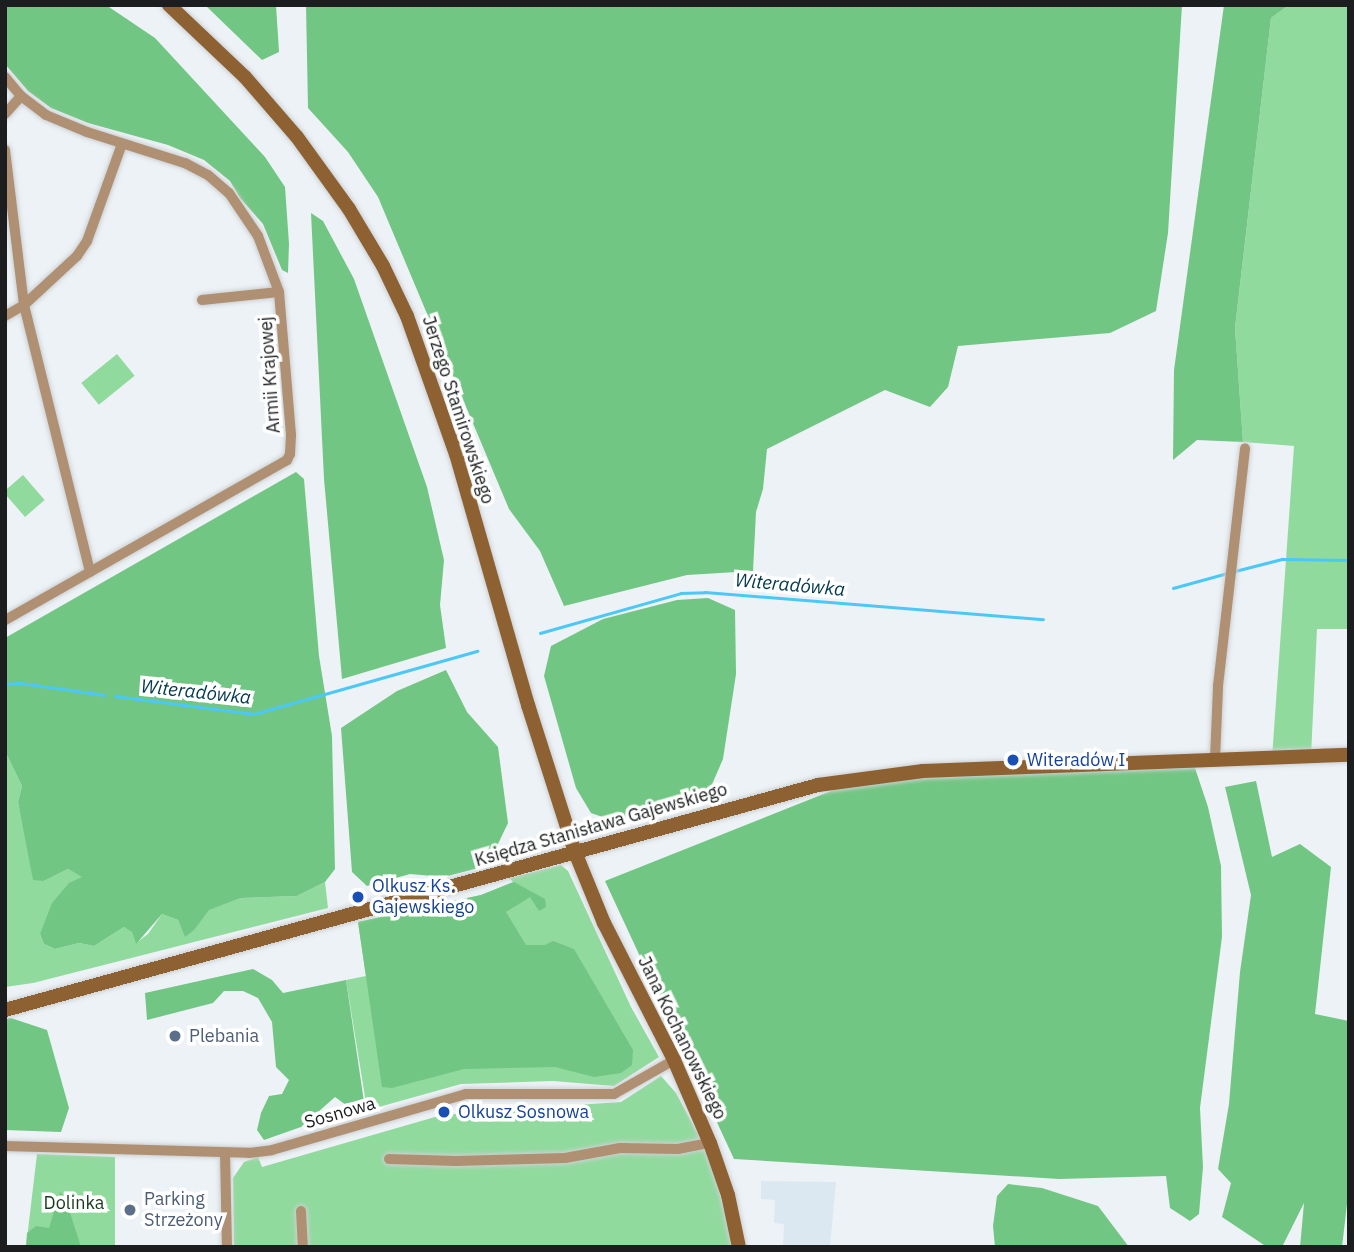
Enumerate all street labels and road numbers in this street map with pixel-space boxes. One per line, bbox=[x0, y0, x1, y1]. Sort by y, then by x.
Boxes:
street label: Jerzego Stamirowskiego bbox=[417, 313, 499, 507]
street label: Armii Krajowej bbox=[255, 316, 285, 434]
street label: Księdza Stanisława Gajewskiego bbox=[472, 779, 730, 871]
street label: Jana Kochanowskiego bbox=[633, 953, 731, 1123]
street label: Sosnowa bbox=[302, 1093, 378, 1133]

